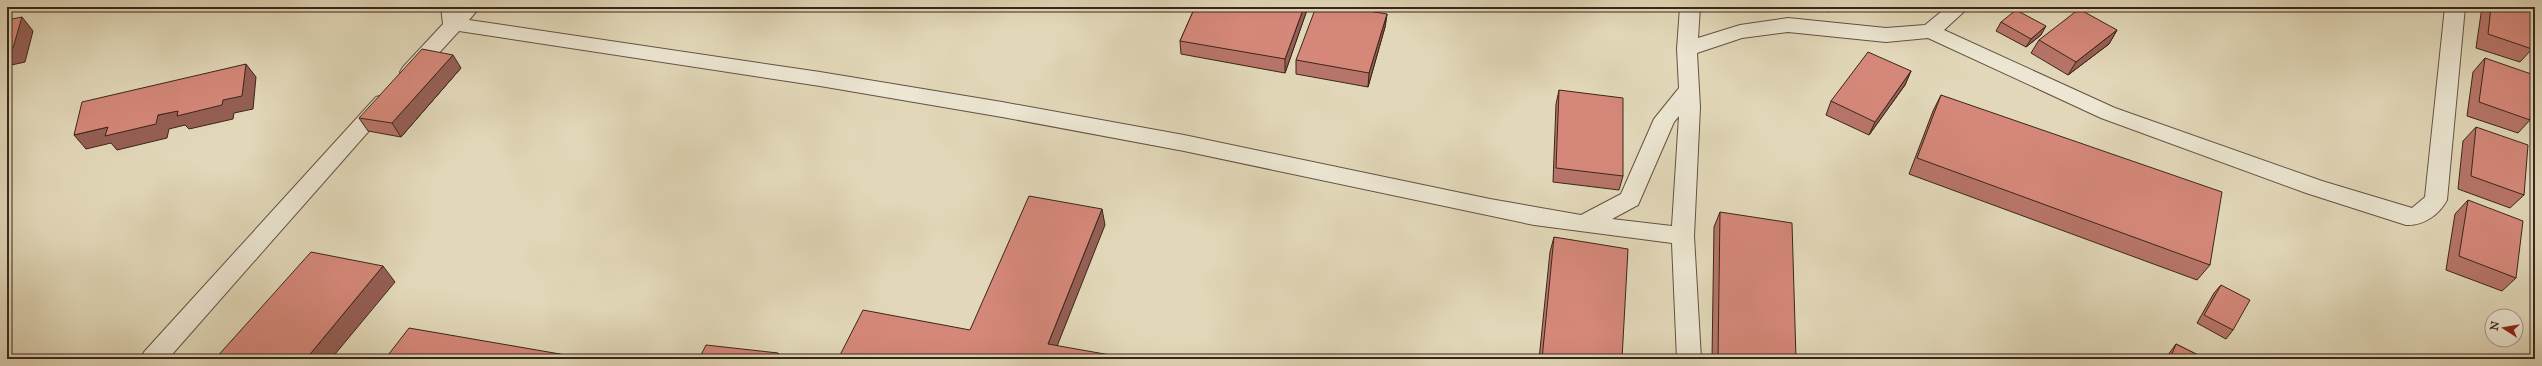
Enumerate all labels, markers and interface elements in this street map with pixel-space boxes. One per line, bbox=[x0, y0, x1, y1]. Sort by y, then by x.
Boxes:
north arrow bbox=[2484, 308, 2524, 348]
text: N bbox=[2487, 319, 2502, 332]

